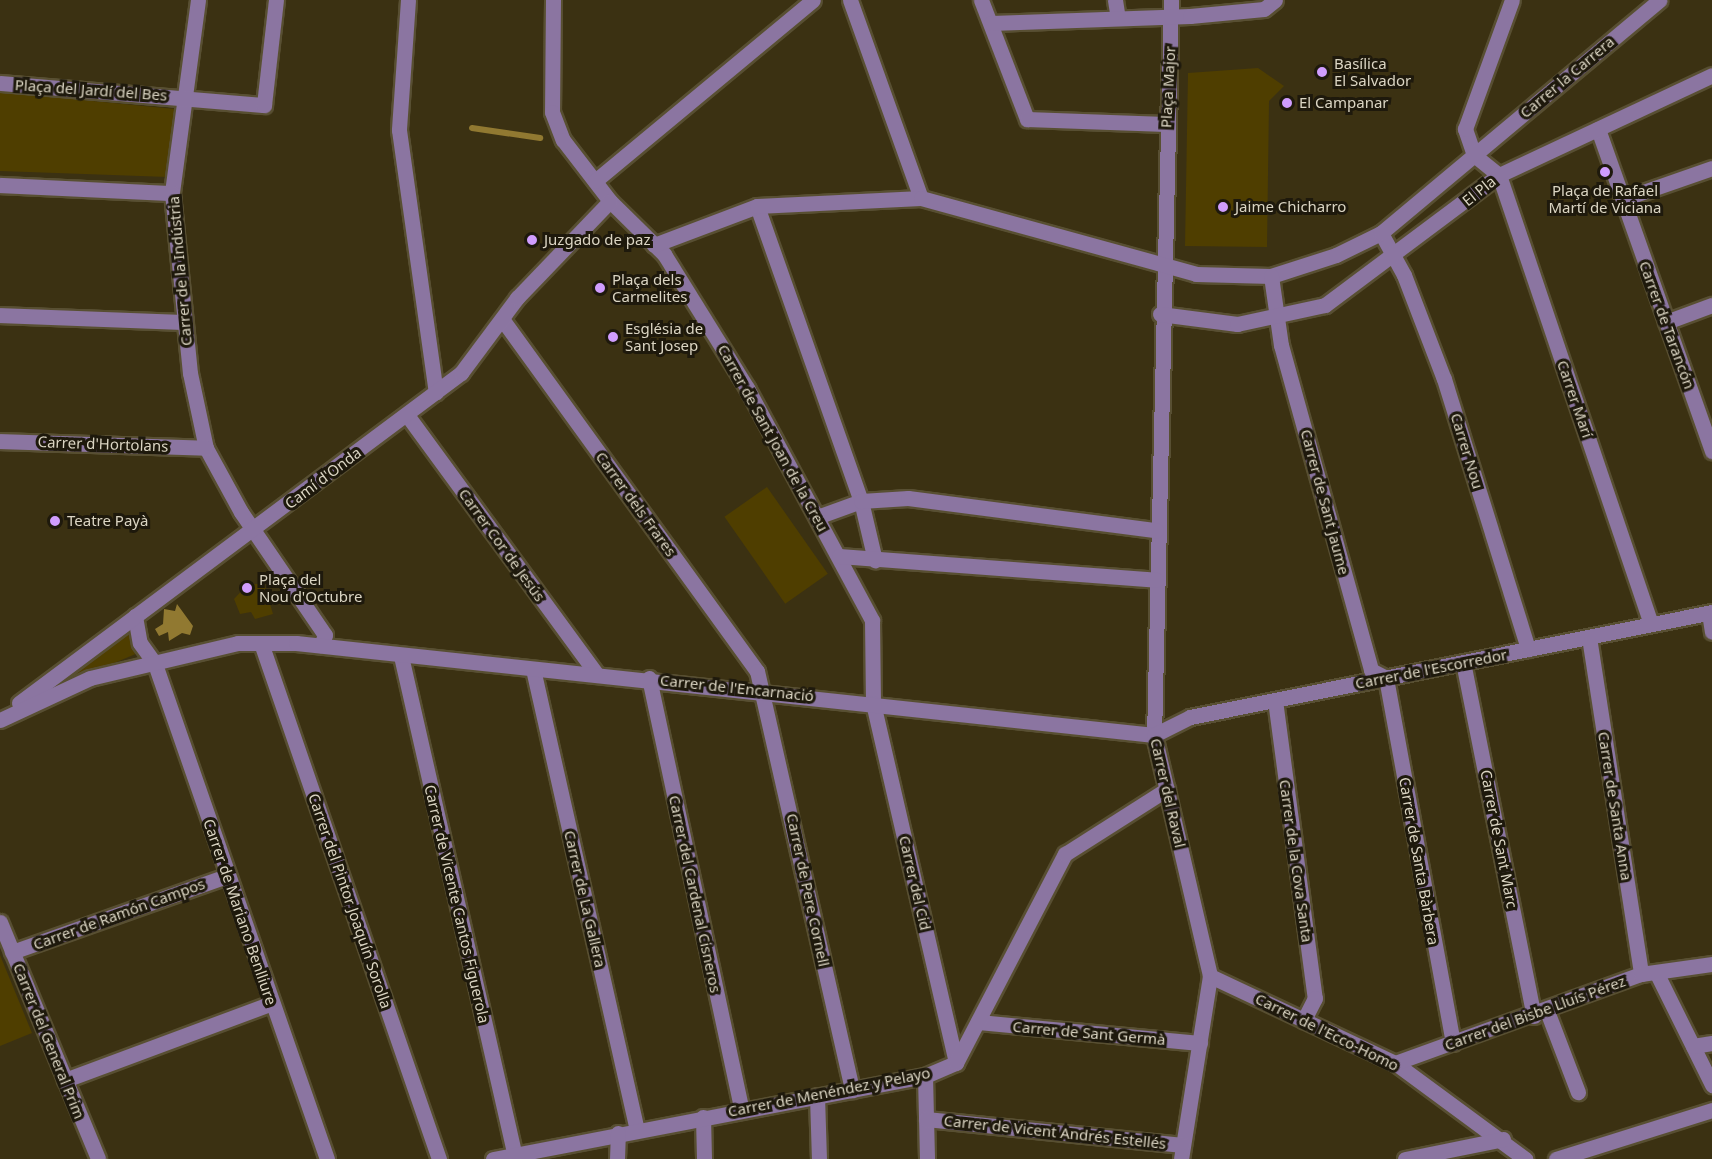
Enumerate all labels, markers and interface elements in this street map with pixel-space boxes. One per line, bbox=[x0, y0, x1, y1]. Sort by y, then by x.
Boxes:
street label: Carrer la Carrera bbox=[1516, 32, 1618, 122]
street label: Plaça Major bbox=[1157, 46, 1179, 128]
place label: Basílica El Salvador bbox=[1334, 54, 1411, 89]
marker: Basílica El Salvador bbox=[1315, 65, 1329, 79]
street label: Plaça del Jardí del Bes bbox=[14, 76, 168, 104]
place label: El Campanar bbox=[1299, 94, 1389, 112]
marker: El Campanar bbox=[1280, 96, 1294, 110]
marker: Plaça de Rafael Martí de Viciana bbox=[1598, 165, 1612, 179]
street label: El Pla bbox=[1459, 172, 1499, 210]
place label: Plaça de Rafael Martí de Viciana bbox=[1548, 181, 1662, 216]
street label: Carrer de la Indústria bbox=[164, 195, 196, 347]
place label: Jaime Chicharro bbox=[1235, 198, 1346, 216]
marker: Jaime Chicharro bbox=[1216, 200, 1230, 214]
place label: Juzgado de paz bbox=[544, 231, 651, 249]
marker: Juzgado de paz bbox=[525, 233, 539, 247]
street label: Carrer de Tarancón bbox=[1635, 259, 1699, 391]
place label: Plaça dels Carmelites bbox=[612, 270, 687, 305]
marker: Plaça dels Carmelites bbox=[593, 281, 607, 295]
place label: Església de Sant Josep bbox=[625, 319, 703, 354]
marker: Església de Sant Josep bbox=[606, 330, 620, 344]
street label: Carrer de Sant Joan de la Creu bbox=[714, 341, 832, 535]
street label: Carrer Marí bbox=[1553, 358, 1597, 440]
street label: Carrer Nou bbox=[1447, 411, 1487, 491]
street label: Carrer de Sant Jaume bbox=[1297, 427, 1353, 577]
street label: Carrer d'Hortolans bbox=[37, 433, 169, 455]
street label: Camí d'Onda bbox=[281, 443, 365, 513]
street label: Carrer dels Frares bbox=[592, 448, 680, 560]
street label: Carrer Cor de Jesús bbox=[455, 485, 549, 605]
place label: Teatre Payà bbox=[67, 512, 148, 530]
marker: Teatre Payà bbox=[48, 514, 62, 528]
place label: Plaça del Nou d'Octubre bbox=[259, 570, 362, 605]
marker: Plaça del Nou d'Octubre bbox=[240, 581, 254, 595]
street label: Carrer de l'Escorredor bbox=[1354, 645, 1508, 693]
street label: Carrer de l'Encarnació bbox=[659, 671, 815, 705]
street label: Carrer de Santa Anna bbox=[1594, 730, 1636, 882]
street label: Carrer del Raval bbox=[1147, 737, 1189, 849]
street label: Carrer de Sant Marc bbox=[1477, 768, 1521, 910]
street label: Carrer de Santa Bàrbera bbox=[1395, 776, 1443, 946]
street label: Carrer de la Cova Santa bbox=[1276, 778, 1316, 944]
street label: Carrer de Vicente Cantos Figuerola bbox=[421, 783, 493, 1025]
street label: Carrer del Pintor Joaquín Sorolla bbox=[305, 791, 395, 1011]
street label: Carrer del Cardenal Cisneros bbox=[665, 794, 725, 994]
street label: Carrer de Pere Cornell bbox=[783, 812, 833, 968]
street label: Carrer de Mariano Benlliure bbox=[200, 817, 280, 1007]
street label: Carrer de La Gallera bbox=[560, 829, 610, 969]
street label: Carrer del Cid bbox=[895, 834, 935, 932]
street label: Carrer de Ramón Campos bbox=[31, 874, 207, 954]
street label: Carrer del General Prim bbox=[9, 961, 89, 1121]
street label: Carrer del Bisbe Lluís Pérez bbox=[1442, 972, 1628, 1054]
street label: Carrer de l'Ecco-Homo bbox=[1252, 989, 1402, 1075]
street label: Carrer de Sant Germà bbox=[1012, 1017, 1166, 1049]
street label: Carrer de Menéndez y Pelayo bbox=[726, 1064, 932, 1120]
street label: Carrer de Vicent Andrés Estellés bbox=[943, 1111, 1167, 1153]

